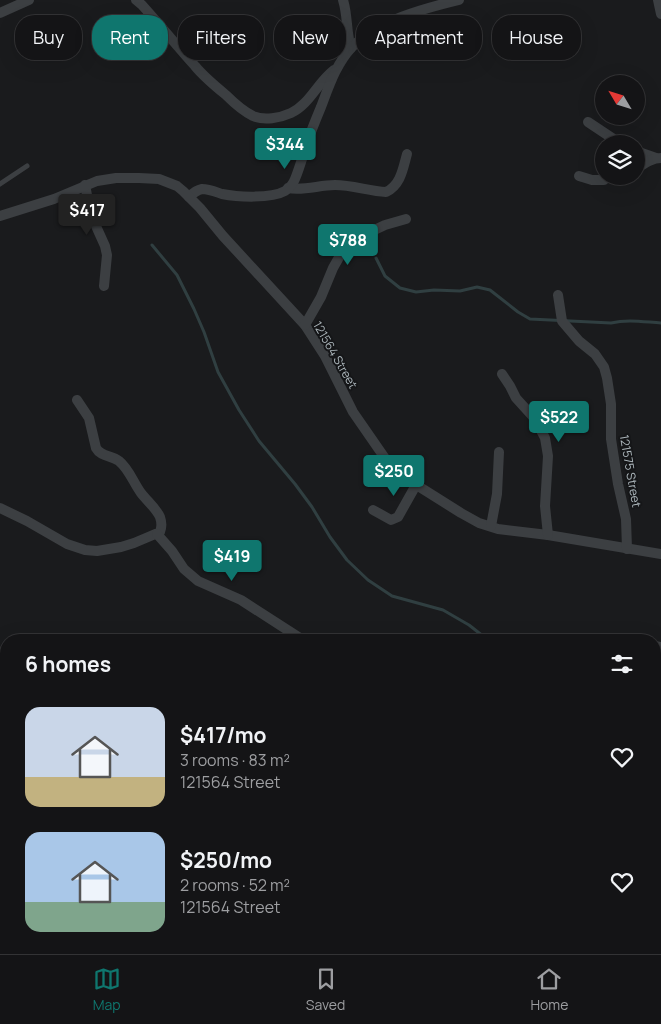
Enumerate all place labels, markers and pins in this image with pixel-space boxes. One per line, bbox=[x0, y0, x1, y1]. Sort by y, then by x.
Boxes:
pin: $344 bbox=[255, 128, 315, 170]
pin: $417 bbox=[57, 194, 117, 236]
pin: $788 bbox=[318, 224, 378, 266]
pin: $522 bbox=[529, 400, 589, 443]
pin: $250 bbox=[364, 454, 424, 497]
pin: $419 bbox=[202, 540, 262, 582]

